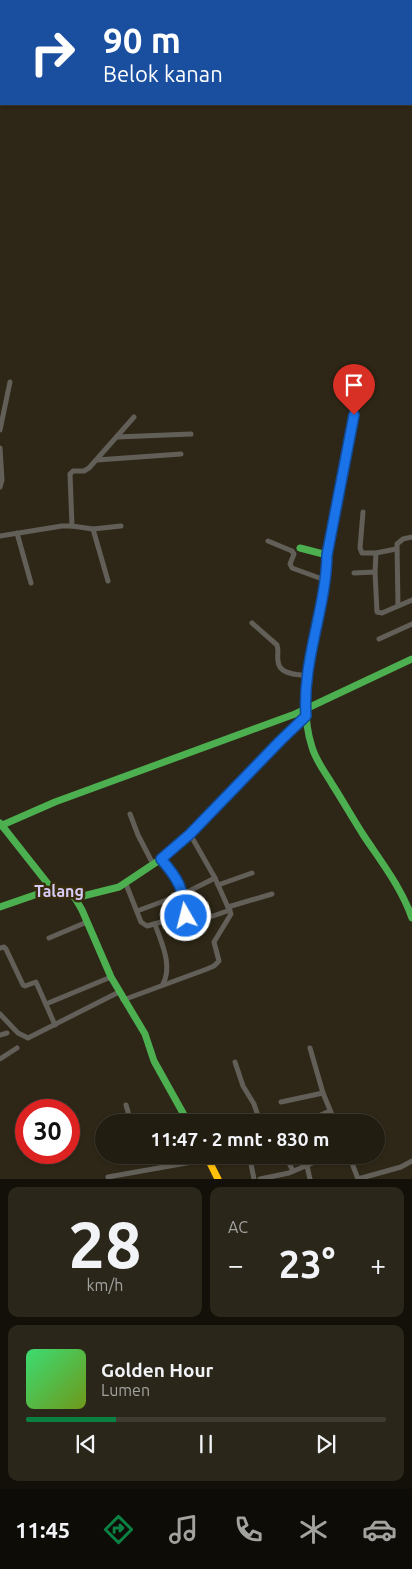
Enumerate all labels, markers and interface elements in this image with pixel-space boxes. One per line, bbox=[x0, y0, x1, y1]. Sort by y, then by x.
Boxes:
icon: right bbox=[20, 20, 85, 85]
text: 90 m bbox=[103, 20, 181, 60]
text: Belok kanan bbox=[103, 61, 223, 86]
pin bbox=[333, 364, 375, 415]
icon: arrive bbox=[340, 371, 368, 399]
district label: Talang bbox=[34, 882, 84, 900]
position arrow bbox=[159, 889, 211, 941]
speed limit sign: 30 bbox=[15, 1099, 80, 1164]
text: 11:47 · 2 mnt · 830 m bbox=[151, 1128, 329, 1150]
text: 28 bbox=[68, 1207, 142, 1280]
text: AC bbox=[228, 1218, 248, 1236]
text: 23° bbox=[279, 1243, 335, 1285]
text: − bbox=[228, 1249, 244, 1280]
text: + bbox=[370, 1249, 386, 1280]
text: km/h bbox=[87, 1276, 123, 1294]
text: Golden Hour bbox=[101, 1359, 213, 1381]
text: Lumen bbox=[101, 1381, 150, 1399]
icon: previous bbox=[72, 1430, 100, 1458]
icon: pause bbox=[192, 1430, 220, 1458]
icon: next bbox=[312, 1430, 340, 1458]
icon: directions bbox=[101, 1512, 136, 1547]
icon: music bbox=[166, 1512, 201, 1547]
icon: phone bbox=[231, 1512, 266, 1547]
icon: climate bbox=[296, 1512, 331, 1547]
icon: car bbox=[362, 1512, 397, 1547]
text: 11:45 bbox=[15, 1517, 70, 1542]

